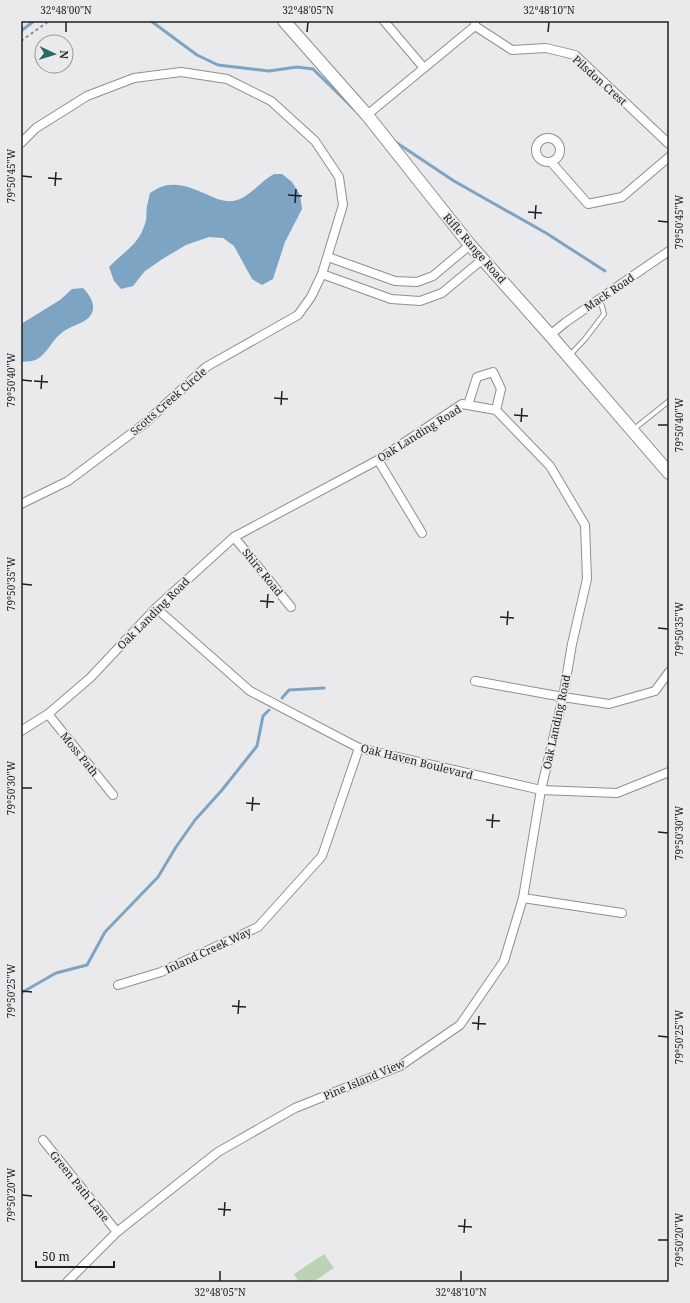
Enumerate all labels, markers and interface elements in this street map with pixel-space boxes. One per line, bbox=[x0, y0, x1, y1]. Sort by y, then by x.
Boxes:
text: 32°48'00"N bbox=[40, 3, 92, 17]
text: 32°48'05"N bbox=[282, 3, 334, 17]
text: 32°48'10"N bbox=[523, 3, 575, 17]
north arrow bbox=[34, 34, 74, 74]
text: N bbox=[57, 50, 72, 60]
street label: Pilsdon Crest bbox=[570, 52, 630, 108]
text: 79°50'45"W bbox=[4, 148, 18, 203]
text: 79°50'45"W bbox=[672, 194, 686, 249]
street label: Rifle Range Road bbox=[440, 210, 510, 286]
street label: Mack Road bbox=[581, 270, 637, 314]
text: 79°50'40"W bbox=[4, 352, 18, 407]
street label: Scotts Creek Circle bbox=[127, 364, 209, 438]
text: 79°50'40"W bbox=[672, 397, 686, 452]
street label: Oak Landing Road bbox=[374, 401, 464, 465]
street label: Shire Road bbox=[239, 545, 287, 599]
text: 79°50'35"W bbox=[4, 556, 18, 611]
street label: Oak Landing Road bbox=[114, 573, 193, 652]
text: 79°50'35"W bbox=[672, 601, 686, 656]
street label: Oak Landing Road bbox=[539, 673, 573, 771]
street label: Moss Path bbox=[57, 729, 103, 779]
street label: Oak Haven Boulevard bbox=[359, 740, 475, 782]
text: 79°50'30"W bbox=[4, 760, 18, 815]
text: 79°50'30"W bbox=[672, 805, 686, 860]
street label: Inland Creek Way bbox=[163, 923, 254, 977]
text: 79°50'25"W bbox=[4, 963, 18, 1018]
text: 79°50'25"W bbox=[672, 1009, 686, 1064]
street label: Pine Island View bbox=[321, 1055, 408, 1103]
street label: Green Path Lane bbox=[47, 1147, 113, 1225]
text: 79°50'20"W bbox=[4, 1167, 18, 1222]
text: 79°50'20"W bbox=[672, 1212, 686, 1267]
scale bar bbox=[36, 1243, 114, 1269]
text: 50 m bbox=[42, 1248, 70, 1265]
text: 32°48'05"N bbox=[194, 1285, 246, 1299]
text: 32°48'10"N bbox=[435, 1285, 487, 1299]

